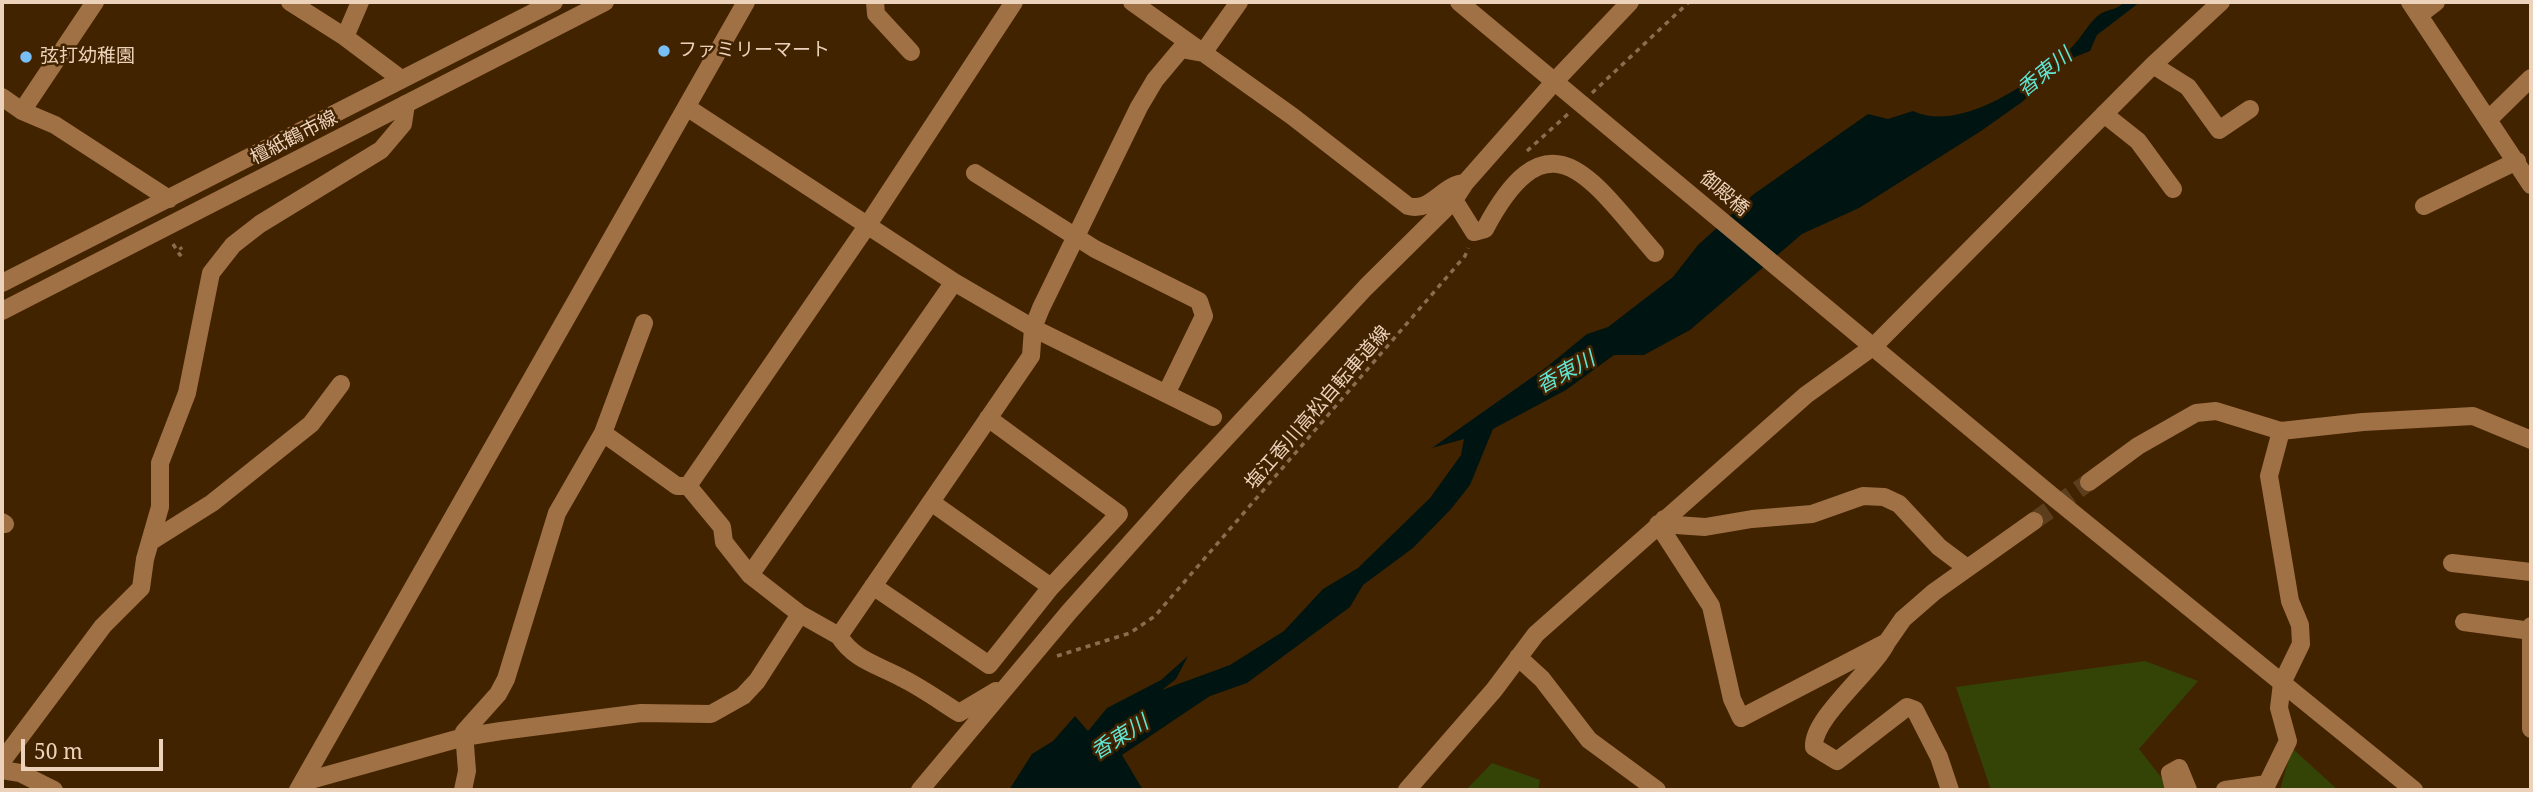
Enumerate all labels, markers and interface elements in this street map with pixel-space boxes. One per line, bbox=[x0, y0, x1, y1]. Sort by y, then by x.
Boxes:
place label: ファミリーマート bbox=[678, 40, 830, 62]
marker: ファミリーマート bbox=[656, 43, 672, 59]
water label: 香東川 bbox=[2013, 43, 2077, 103]
place label: 弦打幼稚園 bbox=[40, 46, 135, 68]
marker: 弦打幼稚園 bbox=[18, 49, 34, 65]
street label: 檀紙鶴市線 bbox=[247, 106, 341, 170]
street label: 御殿橋 bbox=[1695, 167, 1753, 221]
street label: 塩江香川高松自転車道線 bbox=[1241, 322, 1395, 494]
water label: 香東川 bbox=[1532, 347, 1600, 399]
water label: 香東川 bbox=[1087, 711, 1153, 765]
scale bar bbox=[24, 726, 166, 770]
text: 50 m bbox=[34, 737, 83, 765]

